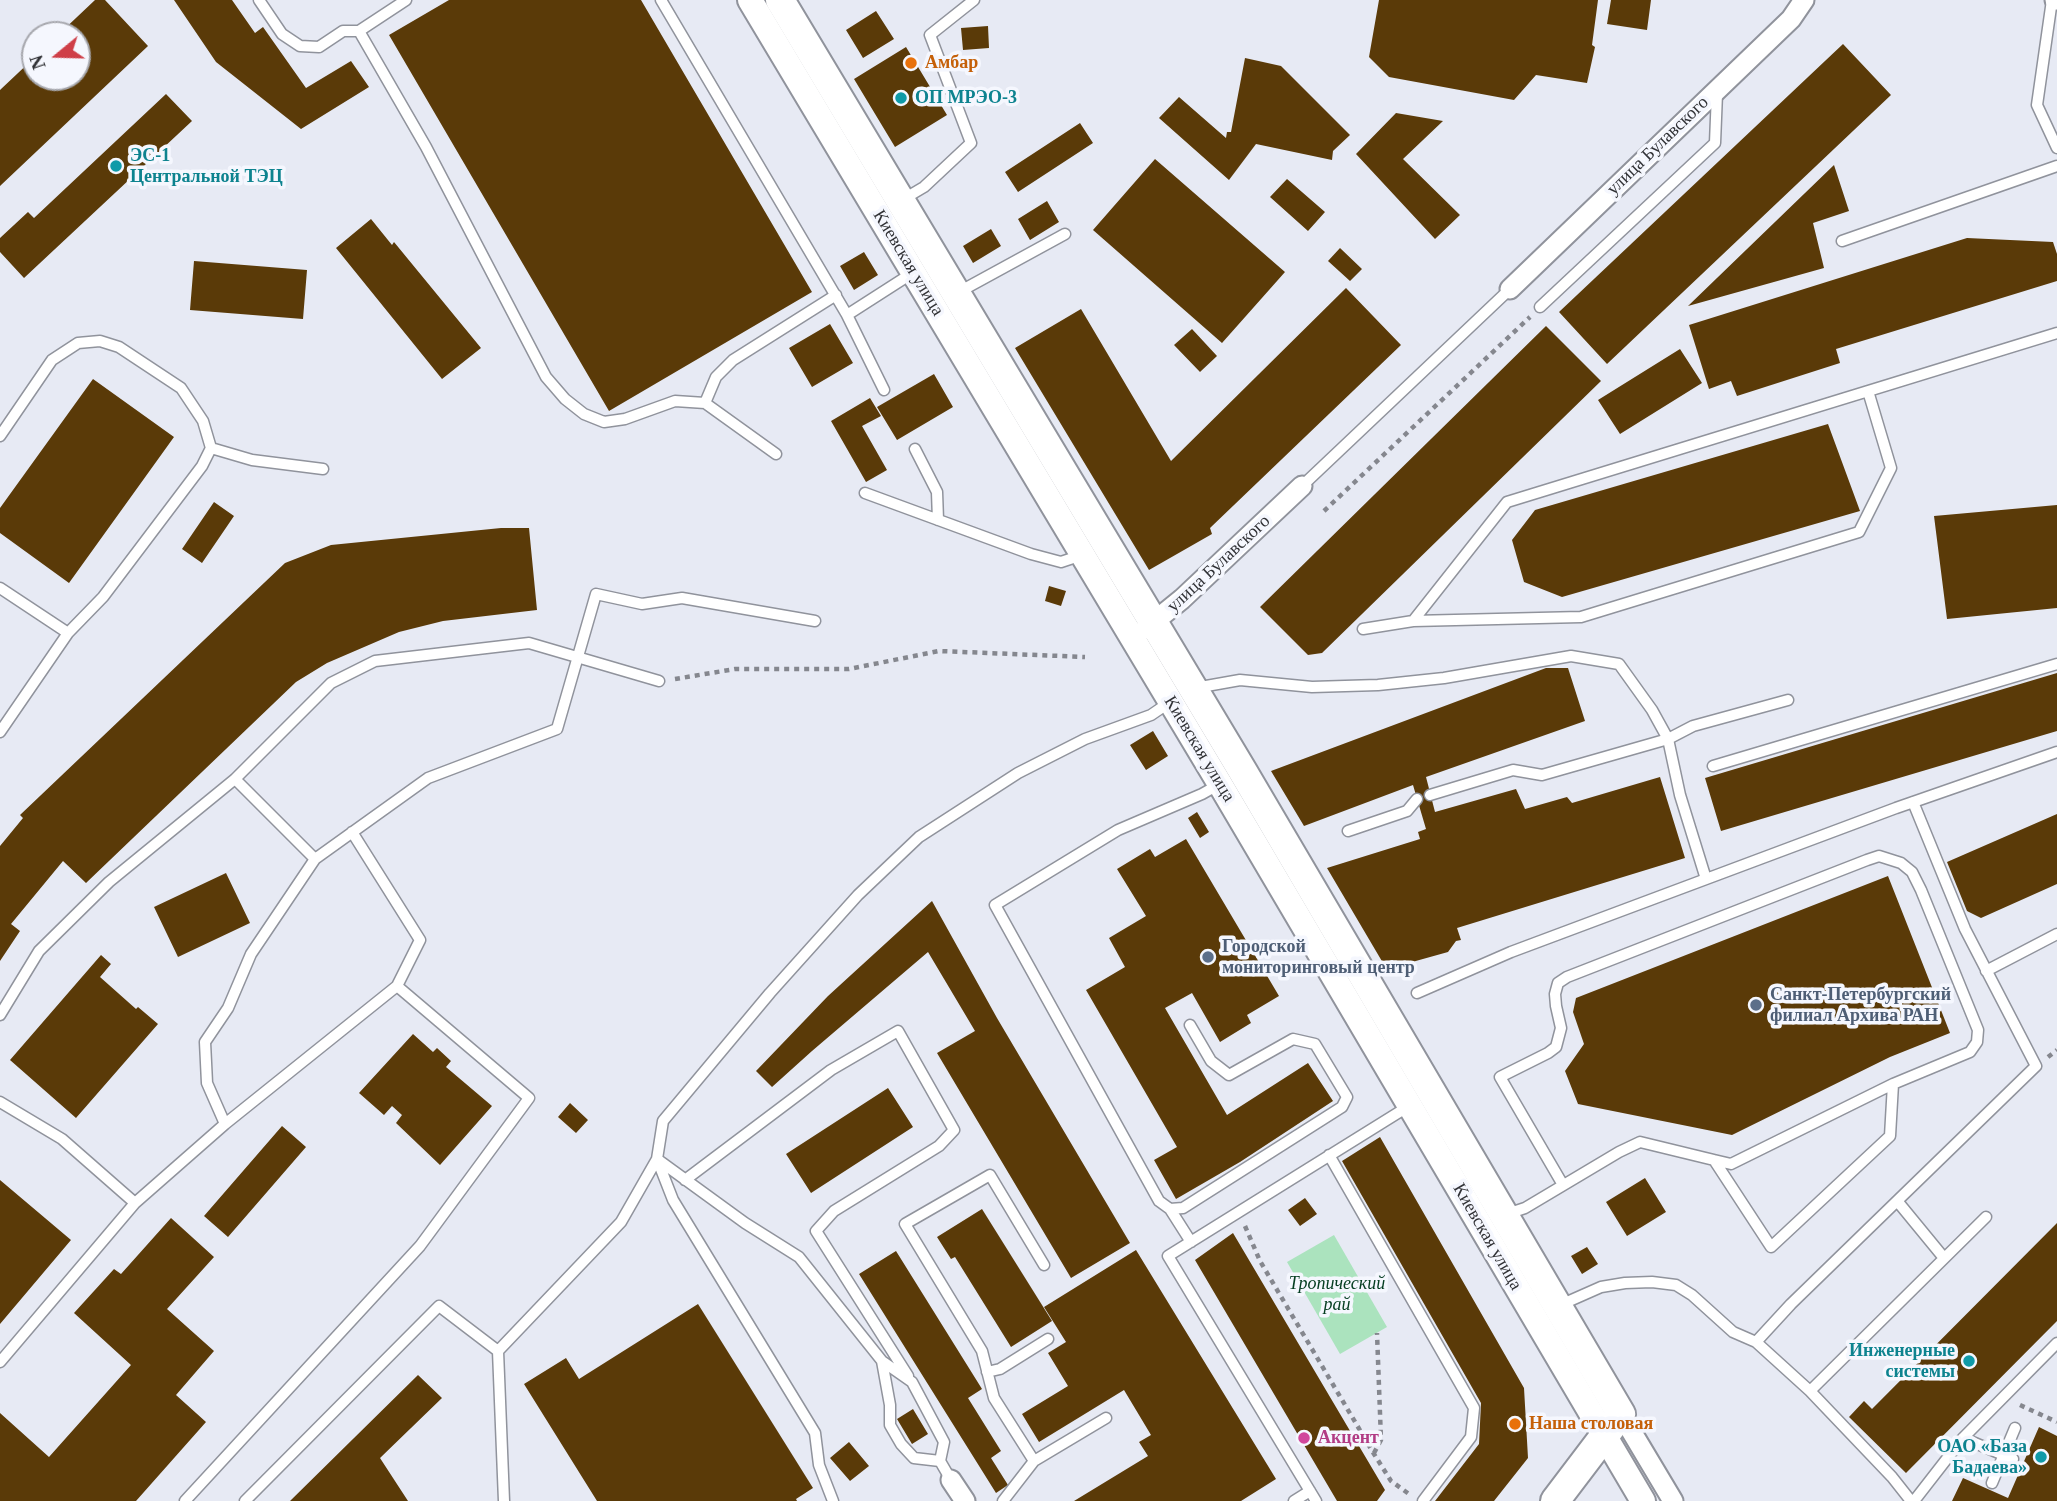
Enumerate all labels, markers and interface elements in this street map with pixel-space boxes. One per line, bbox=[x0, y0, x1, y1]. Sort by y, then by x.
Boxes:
north arrow bbox=[21, 21, 91, 91]
text: N bbox=[25, 52, 50, 72]
place label: Амбар bbox=[925, 52, 978, 74]
marker: Амбар bbox=[903, 55, 919, 71]
place label: ОП МРЭО-3 bbox=[915, 87, 1017, 109]
marker: ОП МРЭО-3 bbox=[893, 90, 909, 106]
street label: улица Булавского bbox=[1603, 92, 1713, 200]
place label: ЭС-1 Центральной ТЭЦ bbox=[130, 145, 283, 188]
marker: ЭС-1 Центральной ТЭЦ bbox=[108, 158, 124, 174]
street label: Киевская улица bbox=[868, 206, 948, 320]
street label: улица Булавского bbox=[1163, 511, 1275, 617]
street label: Киевская улица bbox=[1159, 692, 1239, 806]
place label: Городской мониторинговый центр bbox=[1222, 936, 1415, 978]
marker: Городской мониторинговый центр bbox=[1200, 949, 1216, 965]
place label: Санкт-Петербургский филиал Архива РАН bbox=[1770, 984, 1951, 1026]
marker: Санкт-Петербургский филиал Архива РАН bbox=[1748, 997, 1764, 1013]
street label: Киевская улица bbox=[1448, 1180, 1526, 1294]
park label: Тропический рай bbox=[1289, 1273, 1385, 1316]
place label: Инженерные системы bbox=[1849, 1340, 1955, 1382]
marker: Инженерные системы bbox=[1961, 1353, 1977, 1369]
place label: Наша столовая bbox=[1529, 1413, 1653, 1435]
marker: Наша столовая bbox=[1507, 1416, 1523, 1432]
place label: Акцент bbox=[1318, 1427, 1379, 1449]
marker: Акцент bbox=[1296, 1430, 1312, 1446]
place label: ОАО «База Бадаева» bbox=[1937, 1436, 2027, 1478]
marker: ОАО «База Бадаева» bbox=[2033, 1449, 2049, 1465]

